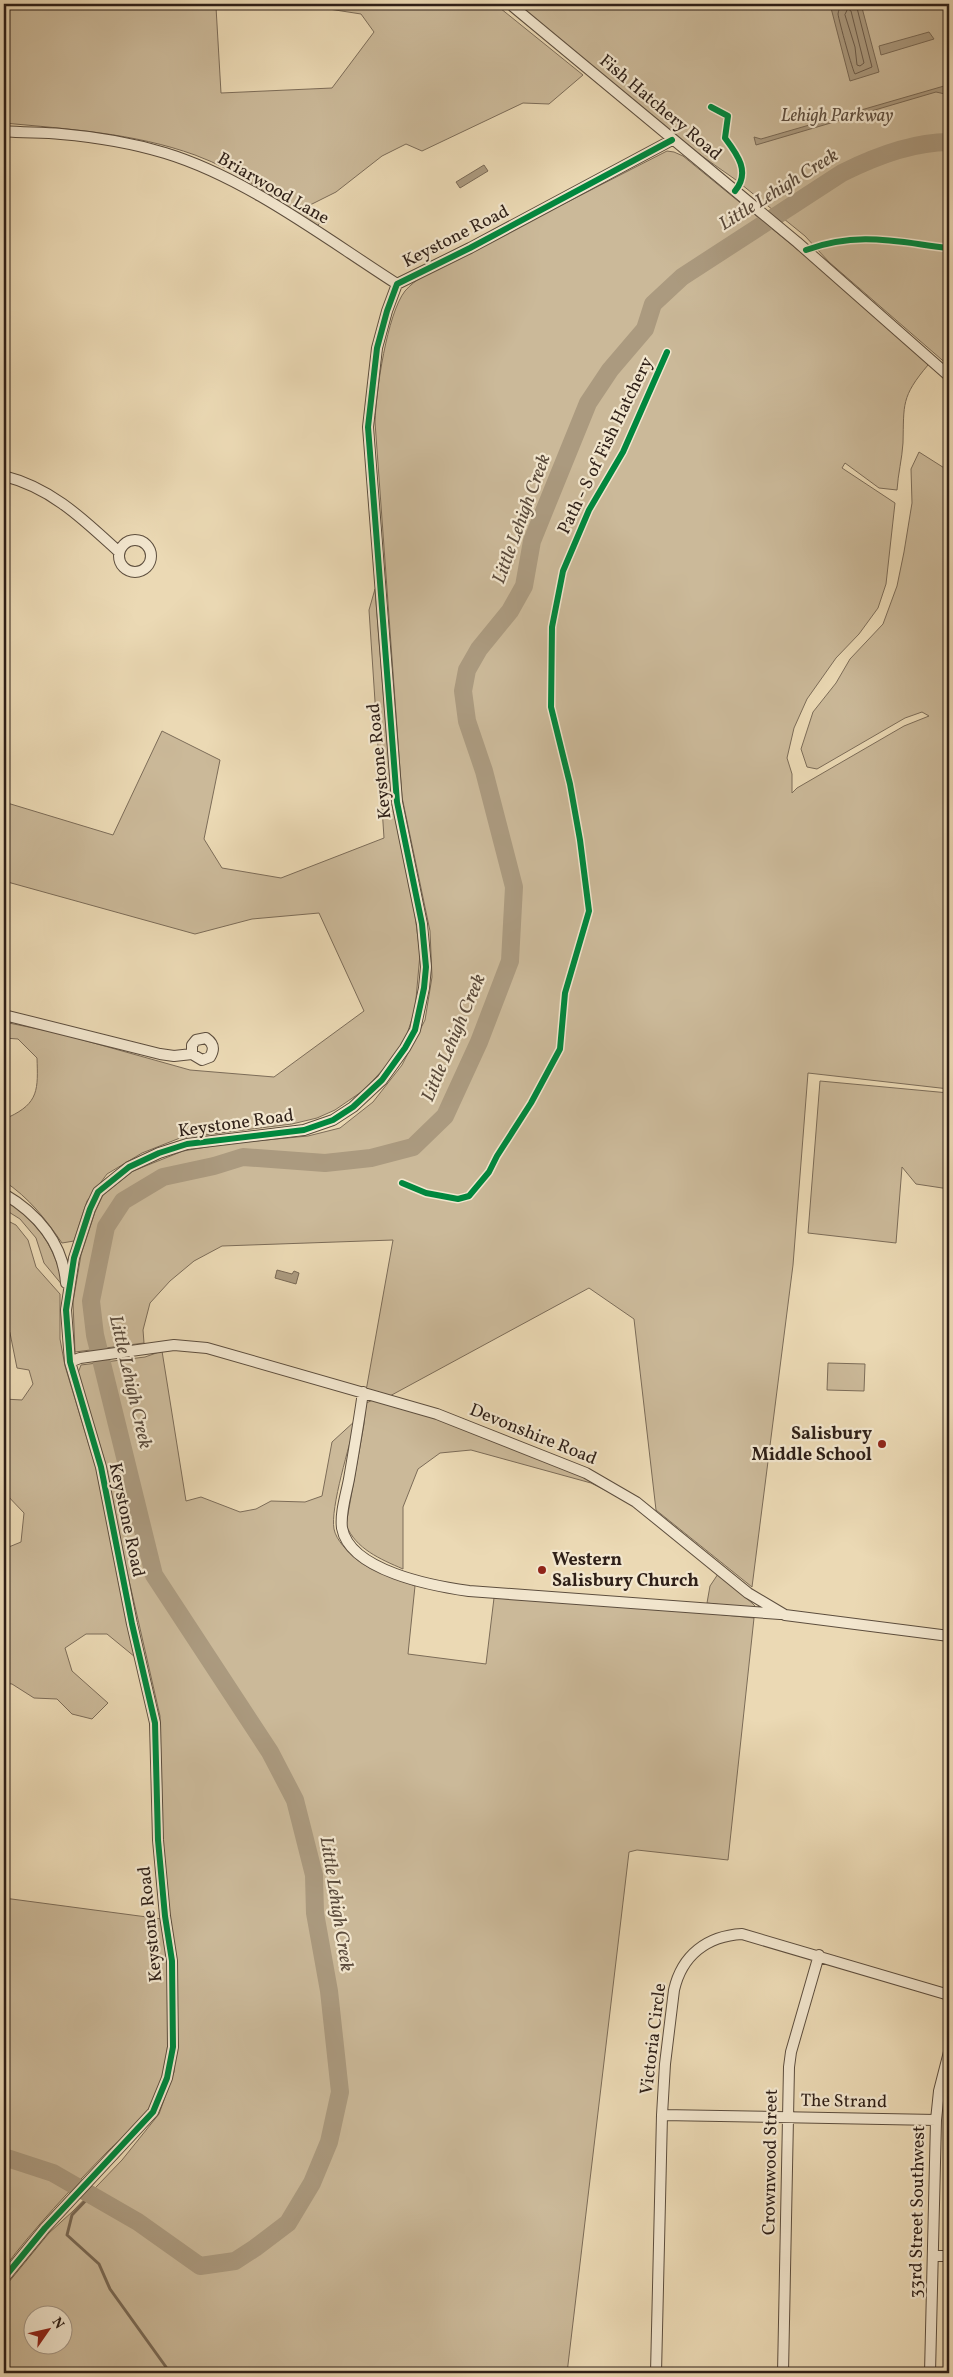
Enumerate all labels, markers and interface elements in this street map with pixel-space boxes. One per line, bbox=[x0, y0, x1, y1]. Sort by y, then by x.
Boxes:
street label: Fish Hatchery Road bbox=[593, 49, 727, 167]
park label: Lehigh Parkway bbox=[781, 104, 893, 129]
water label: Little Lehigh Creek bbox=[714, 143, 844, 237]
street label: Briarwood Lane bbox=[212, 147, 334, 231]
street label: Keystone Road bbox=[398, 199, 514, 275]
street label: Path - S of Fish Hatchery bbox=[552, 353, 660, 539]
water label: Little Lehigh Creek bbox=[486, 450, 558, 588]
street label: Keystone Road bbox=[361, 702, 399, 820]
water label: Little Lehigh Creek bbox=[415, 970, 493, 1106]
street label: Keystone Road bbox=[177, 1104, 295, 1144]
water label: Little Lehigh Creek bbox=[102, 1313, 158, 1452]
street label: Devonshire Road bbox=[466, 1398, 600, 1472]
place label: Salisbury Middle School bbox=[751, 1422, 872, 1468]
marker: Salisbury Middle School bbox=[876, 1438, 888, 1450]
street label: Keystone Road bbox=[102, 1460, 150, 1580]
place label: Western Salisbury Church bbox=[552, 1548, 699, 1594]
marker: Western Salisbury Church bbox=[536, 1564, 548, 1576]
water label: Little Lehigh Creek bbox=[312, 1835, 360, 1974]
street label: Keystone Road bbox=[132, 1865, 170, 1983]
street label: Victoria Circle bbox=[635, 1982, 673, 2096]
street label: Crownwood Street bbox=[757, 2089, 785, 2235]
street label: The Strand bbox=[800, 2089, 888, 2115]
street label: 33rd Street Southwest bbox=[904, 2125, 932, 2299]
north arrow bbox=[22, 2304, 72, 2354]
text: N bbox=[47, 2314, 68, 2333]

